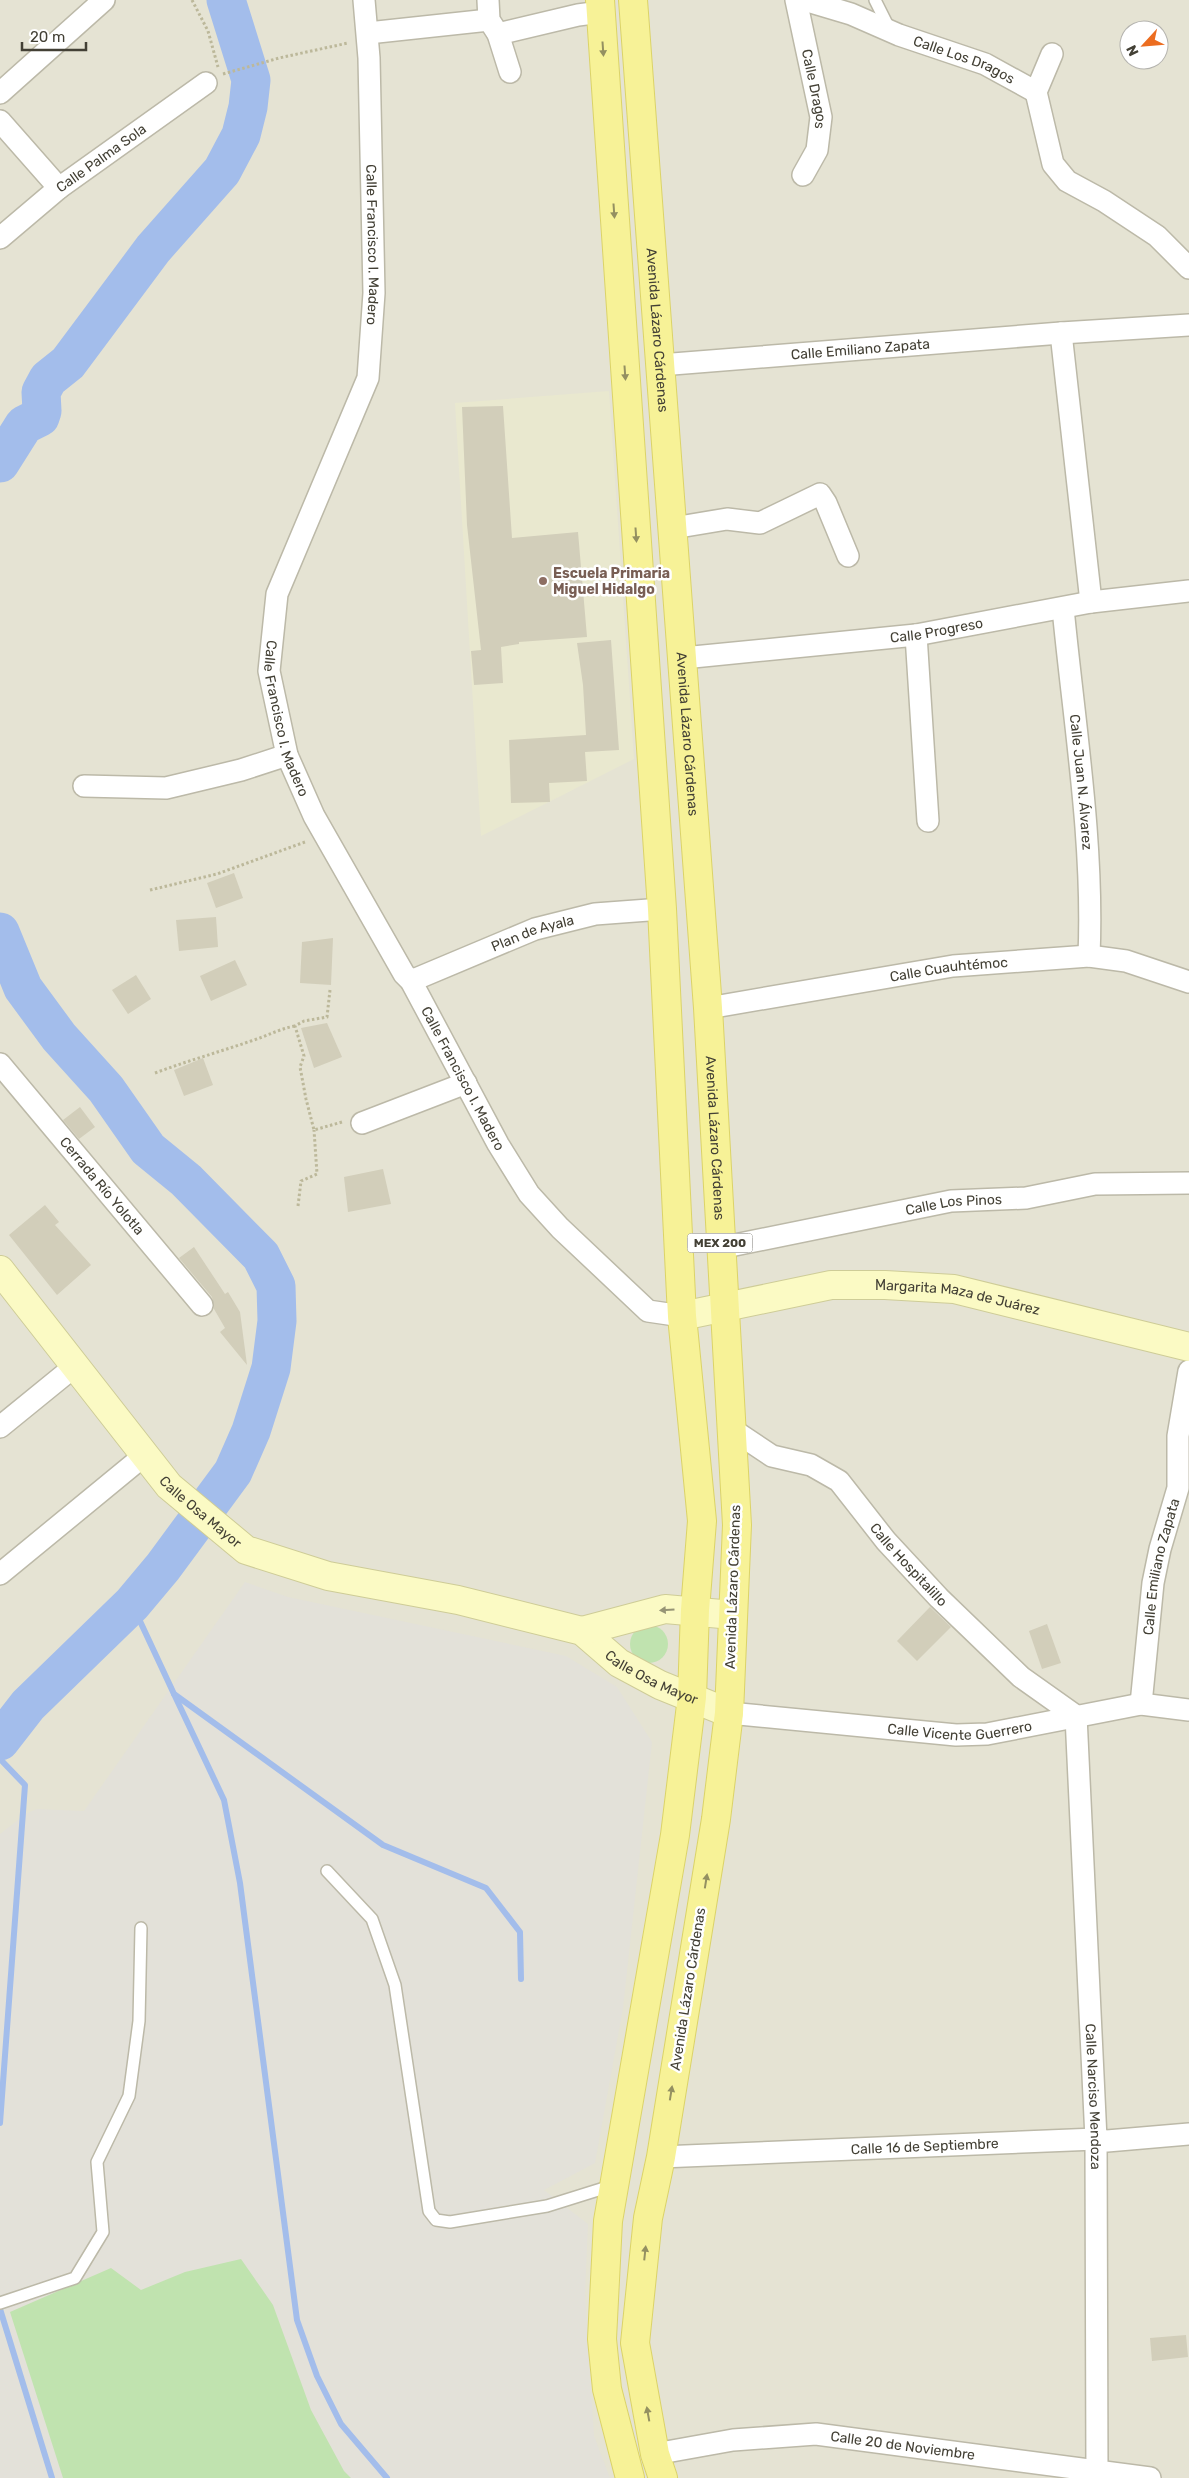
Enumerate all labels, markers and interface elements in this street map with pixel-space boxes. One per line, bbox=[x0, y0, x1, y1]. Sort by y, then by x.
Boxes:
scale bar bbox=[22, 20, 86, 52]
north arrow bbox=[1119, 20, 1169, 70]
text: 20 m bbox=[30, 28, 65, 46]
street label: Calle Los Dragos bbox=[911, 32, 1018, 87]
one-way arrow bbox=[599, 41, 607, 57]
text: N bbox=[1123, 42, 1143, 59]
street label: Calle Dragos bbox=[798, 47, 830, 130]
street label: Calle Palma Sola bbox=[53, 120, 149, 196]
street label: Calle Francisco I. Madero bbox=[363, 164, 383, 326]
one-way arrow bbox=[610, 203, 618, 219]
street label: Avenida Lázaro Cárdenas bbox=[643, 247, 672, 413]
street label: Calle Emiliano Zapata bbox=[790, 335, 931, 363]
one-way arrow bbox=[622, 365, 630, 381]
one-way arrow bbox=[633, 527, 641, 543]
place label: Escuela Primaria Miguel Hidalgo bbox=[553, 565, 670, 598]
marker: Escuela Primaria Miguel Hidalgo bbox=[537, 575, 549, 587]
street label: Calle Progreso bbox=[889, 614, 984, 646]
street label: Calle Francisco I. Madero bbox=[260, 639, 313, 799]
street label: Avenida Lázaro Cárdenas bbox=[673, 651, 702, 817]
street label: Calle Juan N. Álvarez bbox=[1066, 713, 1096, 851]
street label: Plan de Ayala bbox=[489, 911, 576, 955]
street label: Calle Cuauhtémoc bbox=[888, 953, 1009, 985]
street label: Calle Francisco I. Madero bbox=[418, 1003, 508, 1154]
street label: Avenida Lázaro Cárdenas bbox=[702, 1055, 728, 1221]
street label: Cerrada Río Yolotla bbox=[56, 1133, 148, 1238]
street label: Calle Los Pinos bbox=[904, 1190, 1002, 1219]
road number: MEX 200 bbox=[688, 1234, 752, 1252]
street label: Margarita Maza de Juárez bbox=[875, 1277, 1042, 1318]
street label: Calle Osa Mayor bbox=[156, 1472, 246, 1552]
street label: Calle Emiliano Zapata bbox=[1139, 1496, 1183, 1636]
street label: Avenida Lázaro Cárdenas bbox=[722, 1504, 744, 1670]
street label: Calle Hospitalillo bbox=[866, 1519, 951, 1610]
one-way arrow bbox=[659, 1606, 675, 1614]
street label: Calle Osa Mayor bbox=[602, 1646, 701, 1708]
street label: Calle Vicente Guerrero bbox=[887, 1717, 1033, 1744]
one-way arrow bbox=[702, 1872, 710, 1888]
street label: Avenida Lázaro Cárdenas bbox=[667, 1906, 709, 2072]
street label: Calle Narciso Mendoza bbox=[1082, 2023, 1105, 2170]
one-way arrow bbox=[668, 2084, 676, 2100]
street label: Calle 16 de Septiembre bbox=[850, 2135, 999, 2158]
one-way arrow bbox=[641, 2245, 649, 2261]
one-way arrow bbox=[643, 2405, 651, 2421]
street label: Calle 20 de Noviembre bbox=[829, 2427, 976, 2463]

